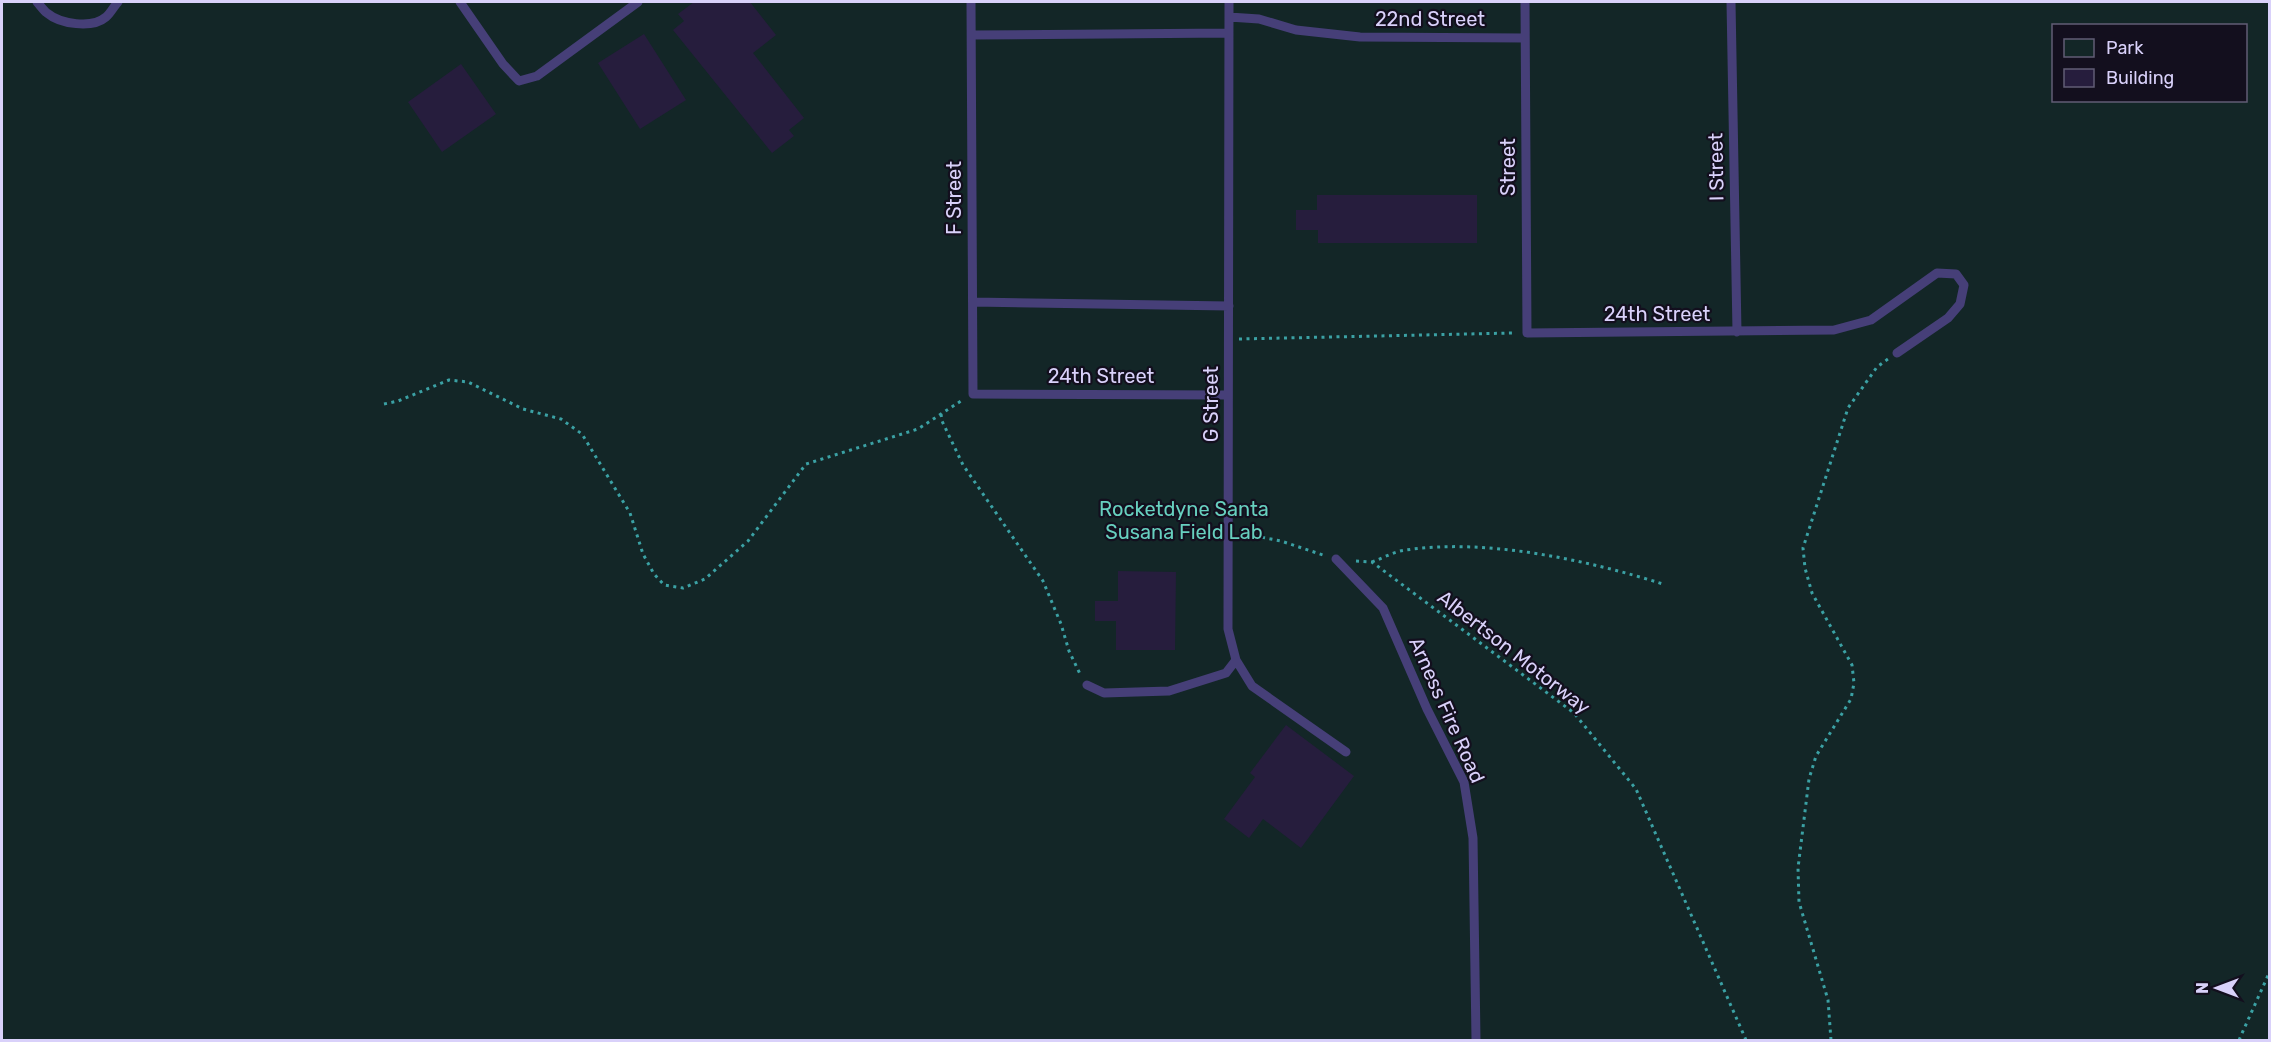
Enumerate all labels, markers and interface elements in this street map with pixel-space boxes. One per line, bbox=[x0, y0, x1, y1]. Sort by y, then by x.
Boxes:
street label: 22nd Street bbox=[1375, 7, 1485, 31]
legend bbox=[2052, 24, 2247, 102]
text: Park bbox=[2106, 37, 2144, 59]
text: Building bbox=[2106, 67, 2174, 89]
street label: I Street bbox=[1703, 133, 1729, 201]
street label: Street bbox=[1496, 138, 1520, 196]
street label: F Street bbox=[942, 161, 966, 235]
street label: 24th Street bbox=[1604, 302, 1711, 326]
street label: 24th Street bbox=[1048, 364, 1155, 388]
street label: G Street bbox=[1199, 366, 1223, 442]
park label: Rocketdyne Santa Susana Field Lab bbox=[1099, 497, 1269, 544]
street label: Albertson Motorway bbox=[1433, 585, 1595, 719]
street label: Arness Fire Road bbox=[1404, 633, 1490, 787]
north arrow bbox=[2187, 958, 2247, 1018]
text: N bbox=[2193, 982, 2212, 994]

